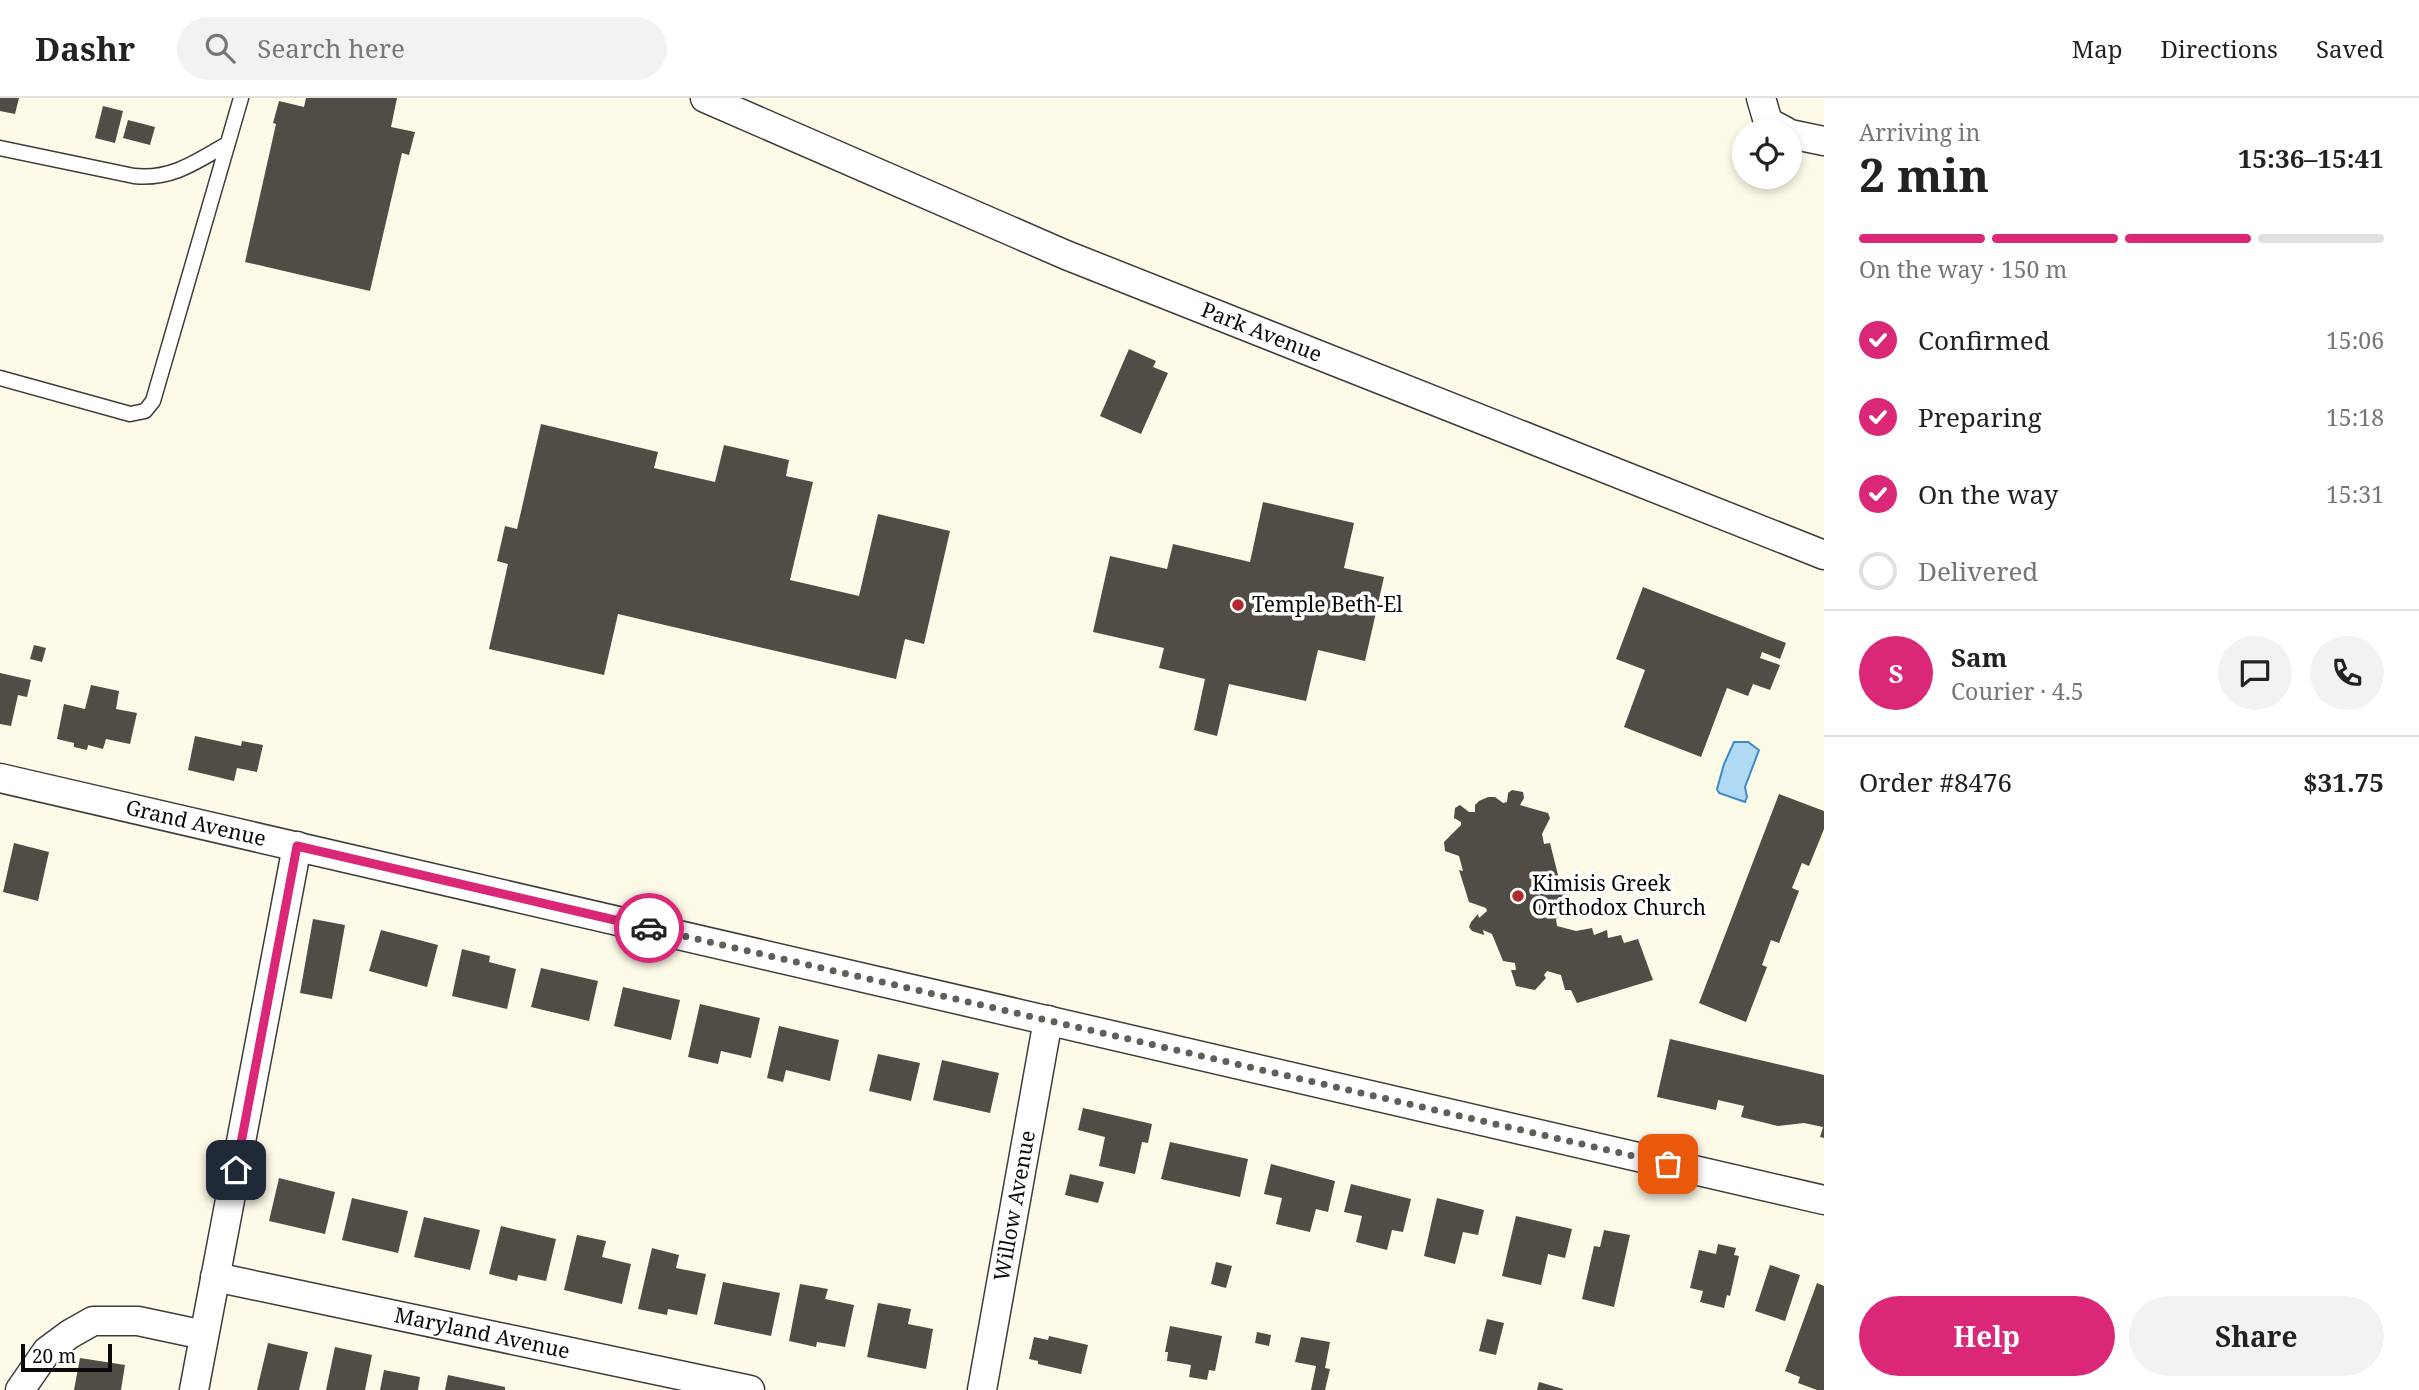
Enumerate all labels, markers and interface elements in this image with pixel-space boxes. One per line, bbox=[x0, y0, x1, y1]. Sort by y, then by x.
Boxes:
search box bbox=[177, 17, 667, 80]
text: Dashr bbox=[35, 26, 135, 71]
icon: search bbox=[201, 29, 239, 67]
text: Search here bbox=[257, 30, 405, 66]
text: Map bbox=[2072, 32, 2123, 65]
text: Directions bbox=[2161, 32, 2278, 65]
text: Saved bbox=[2316, 32, 2384, 65]
text: Arriving in bbox=[1859, 116, 1980, 148]
map controls bbox=[1732, 119, 1802, 189]
button: locate bbox=[1732, 119, 1802, 189]
text: 15:36–15:41 bbox=[2238, 140, 2384, 176]
text: 2 min bbox=[1859, 143, 1989, 205]
text: On the way · 150 m bbox=[1859, 253, 2067, 285]
street label: Park Avenue bbox=[1198, 295, 1326, 368]
icon: check bbox=[1859, 321, 1897, 359]
text: Confirmed bbox=[1918, 322, 2050, 358]
text: 15:06 bbox=[2326, 324, 2384, 356]
icon: check bbox=[1859, 398, 1897, 436]
text: Preparing bbox=[1918, 399, 2042, 435]
text: 15:18 bbox=[2326, 401, 2384, 433]
icon: check bbox=[1859, 475, 1897, 513]
text: On the way bbox=[1918, 476, 2058, 512]
text: 15:31 bbox=[2326, 478, 2384, 510]
text: Delivered bbox=[1918, 553, 2038, 589]
place label: Temple Beth-El bbox=[1252, 590, 1403, 618]
marker: Temple Beth-El bbox=[1230, 597, 1246, 613]
button: chat bbox=[2218, 636, 2292, 710]
button: phone bbox=[2310, 636, 2384, 710]
text: Sam bbox=[1951, 639, 2007, 675]
text: S bbox=[1888, 655, 1904, 691]
text: Courier · 4.5 bbox=[1951, 675, 2084, 707]
text: Order #8476 bbox=[1859, 764, 2012, 800]
text: $31.75 bbox=[2303, 764, 2384, 800]
street label: Grand Avenue bbox=[123, 793, 269, 852]
place label: Kimisis Greek Orthodox Church bbox=[1532, 869, 1706, 921]
marker: Kimisis Greek Orthodox Church bbox=[1510, 888, 1526, 904]
courier bbox=[614, 893, 684, 963]
icon: car bbox=[630, 909, 668, 947]
street label: Willow Avenue bbox=[987, 1128, 1041, 1283]
pin bbox=[1638, 1134, 1698, 1194]
pin bbox=[206, 1140, 266, 1200]
icon: bag bbox=[1649, 1145, 1687, 1183]
icon: home bbox=[217, 1151, 255, 1189]
button: Help bbox=[1859, 1296, 2115, 1376]
button: Share bbox=[2129, 1296, 2384, 1376]
street label: Maryland Avenue bbox=[392, 1300, 573, 1365]
scale bar bbox=[21, 1341, 112, 1373]
text: 20 m bbox=[32, 1343, 76, 1369]

